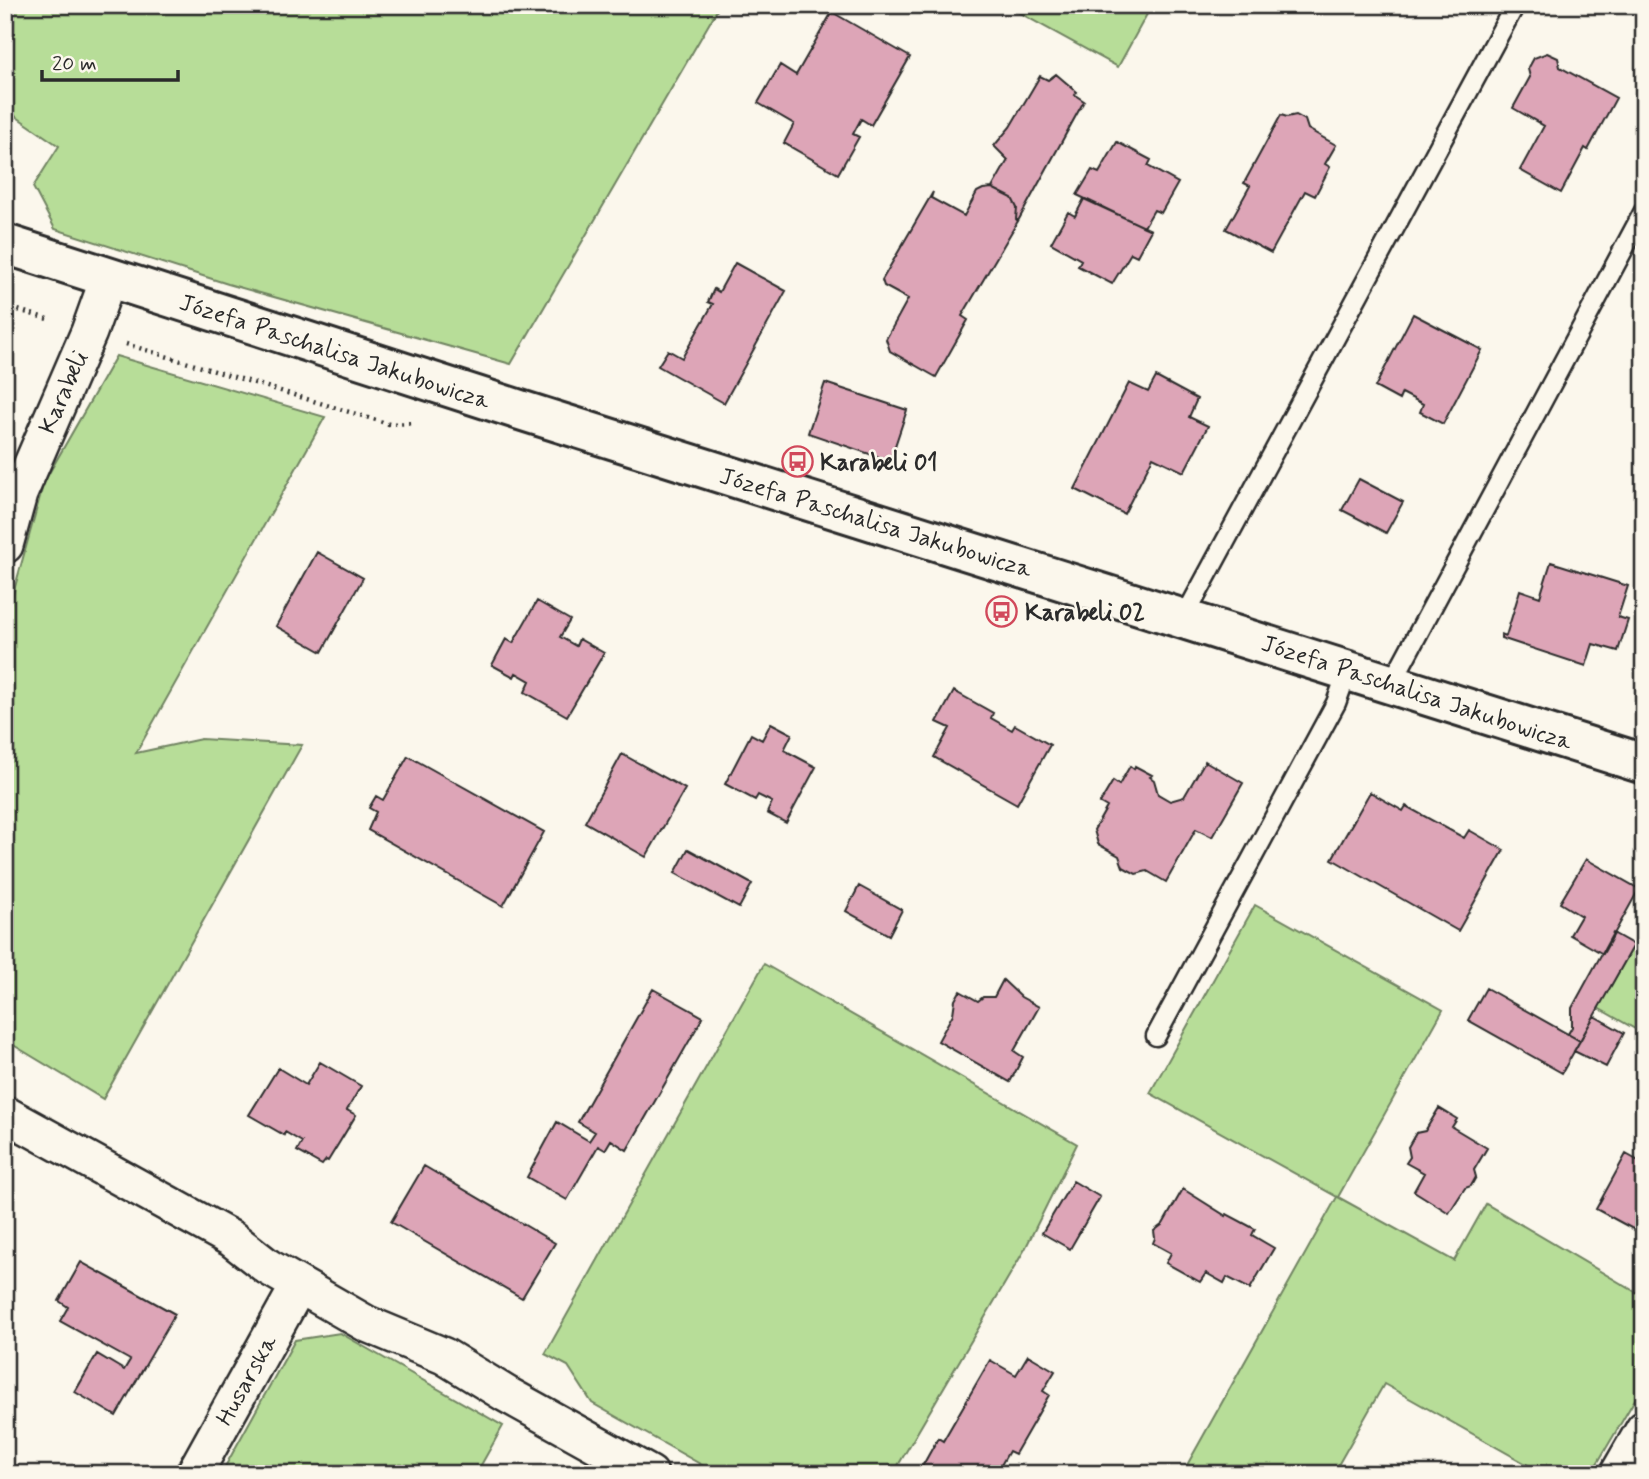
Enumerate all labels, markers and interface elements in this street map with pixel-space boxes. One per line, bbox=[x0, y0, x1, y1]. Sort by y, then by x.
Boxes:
scale bar bbox=[42, 38, 178, 82]
text: 20 m bbox=[52, 50, 97, 78]
street label: Józefa Paschalisa Jakubowicza bbox=[175, 287, 494, 418]
street label: Karabeli bbox=[32, 346, 96, 439]
bus stop icon: Karabeli 01 bbox=[780, 445, 814, 479]
place label: Karabeli 01 bbox=[820, 448, 938, 479]
street label: Józefa Paschalisa Jakubowicza bbox=[716, 461, 1036, 586]
bus stop icon: Karabeli 02 bbox=[985, 595, 1019, 629]
place label: Karabeli 02 bbox=[1025, 598, 1145, 629]
street label: Józefa Paschalisa Jakubowicza bbox=[1257, 628, 1576, 759]
street label: Husarska bbox=[210, 1329, 285, 1432]

